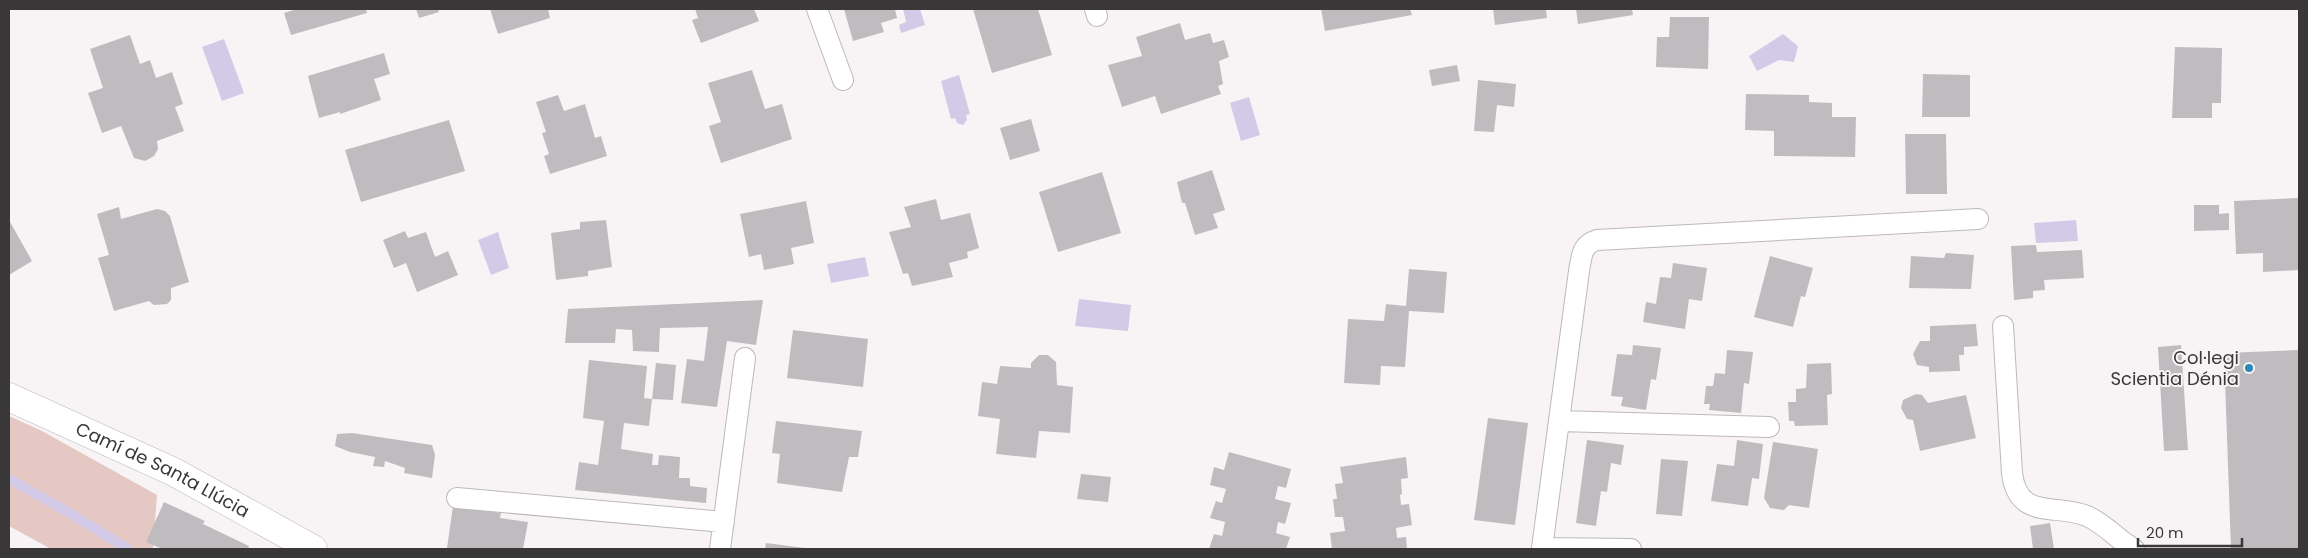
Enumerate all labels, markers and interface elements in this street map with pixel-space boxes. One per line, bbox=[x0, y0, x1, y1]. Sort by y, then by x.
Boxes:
place label: Col·legi Scientia Dénia bbox=[2110, 345, 2239, 391]
marker: Col·legi Scientia Dénia bbox=[2243, 362, 2255, 374]
street label: Camí de Santa Llúcia bbox=[72, 416, 254, 523]
scale bar bbox=[2138, 516, 2242, 548]
text: 20 m bbox=[2146, 522, 2184, 543]

